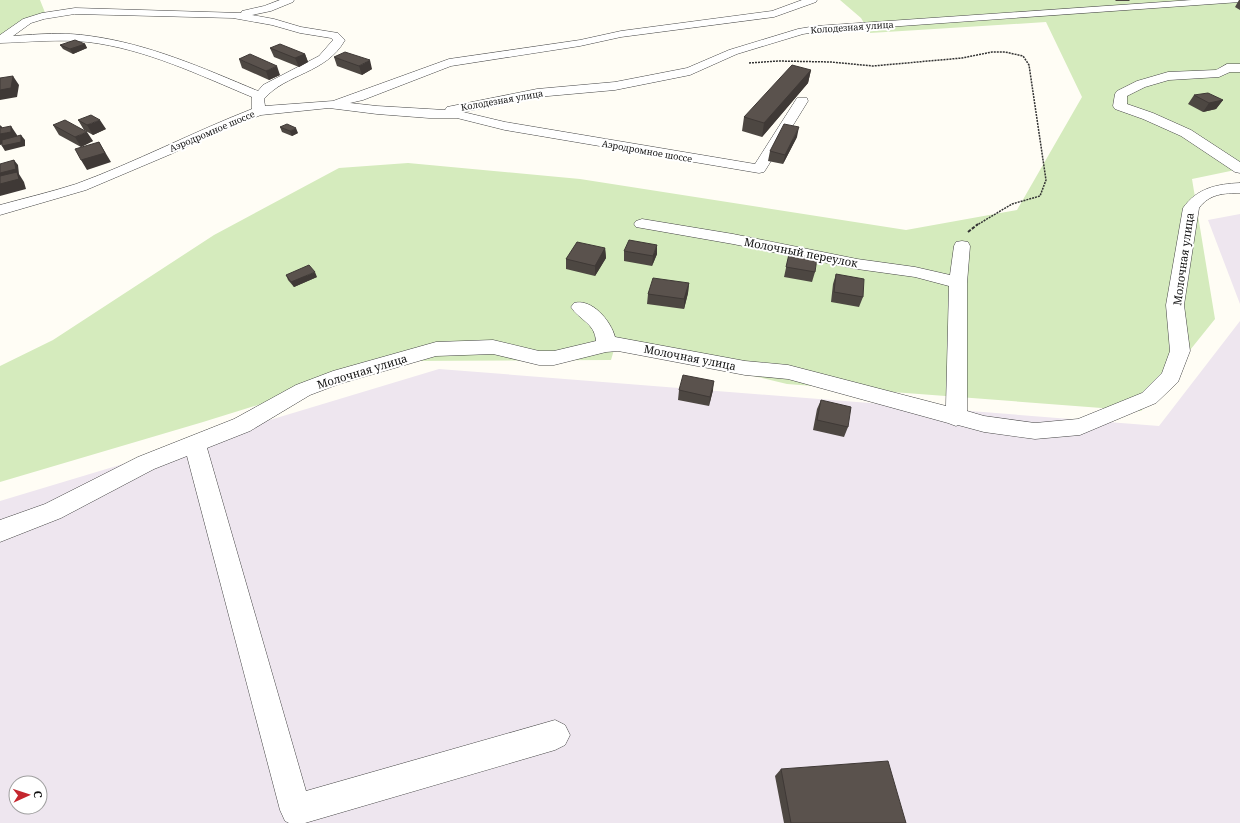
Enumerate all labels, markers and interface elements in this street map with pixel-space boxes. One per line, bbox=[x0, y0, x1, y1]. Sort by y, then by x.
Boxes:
street label: Колодезная улица bbox=[810, 18, 894, 36]
street label: Колодезная улица bbox=[460, 86, 544, 114]
street label: Аэродромное шоссе bbox=[167, 107, 257, 155]
street label: Аэродромное шоссе bbox=[601, 137, 693, 165]
street label: Молочная улица bbox=[1169, 212, 1197, 306]
street label: Молочный переулок bbox=[743, 234, 860, 270]
street label: Молочная улица bbox=[643, 341, 737, 373]
street label: Молочная улица bbox=[315, 350, 409, 392]
north arrow bbox=[8, 775, 48, 815]
text: С bbox=[31, 790, 46, 798]

